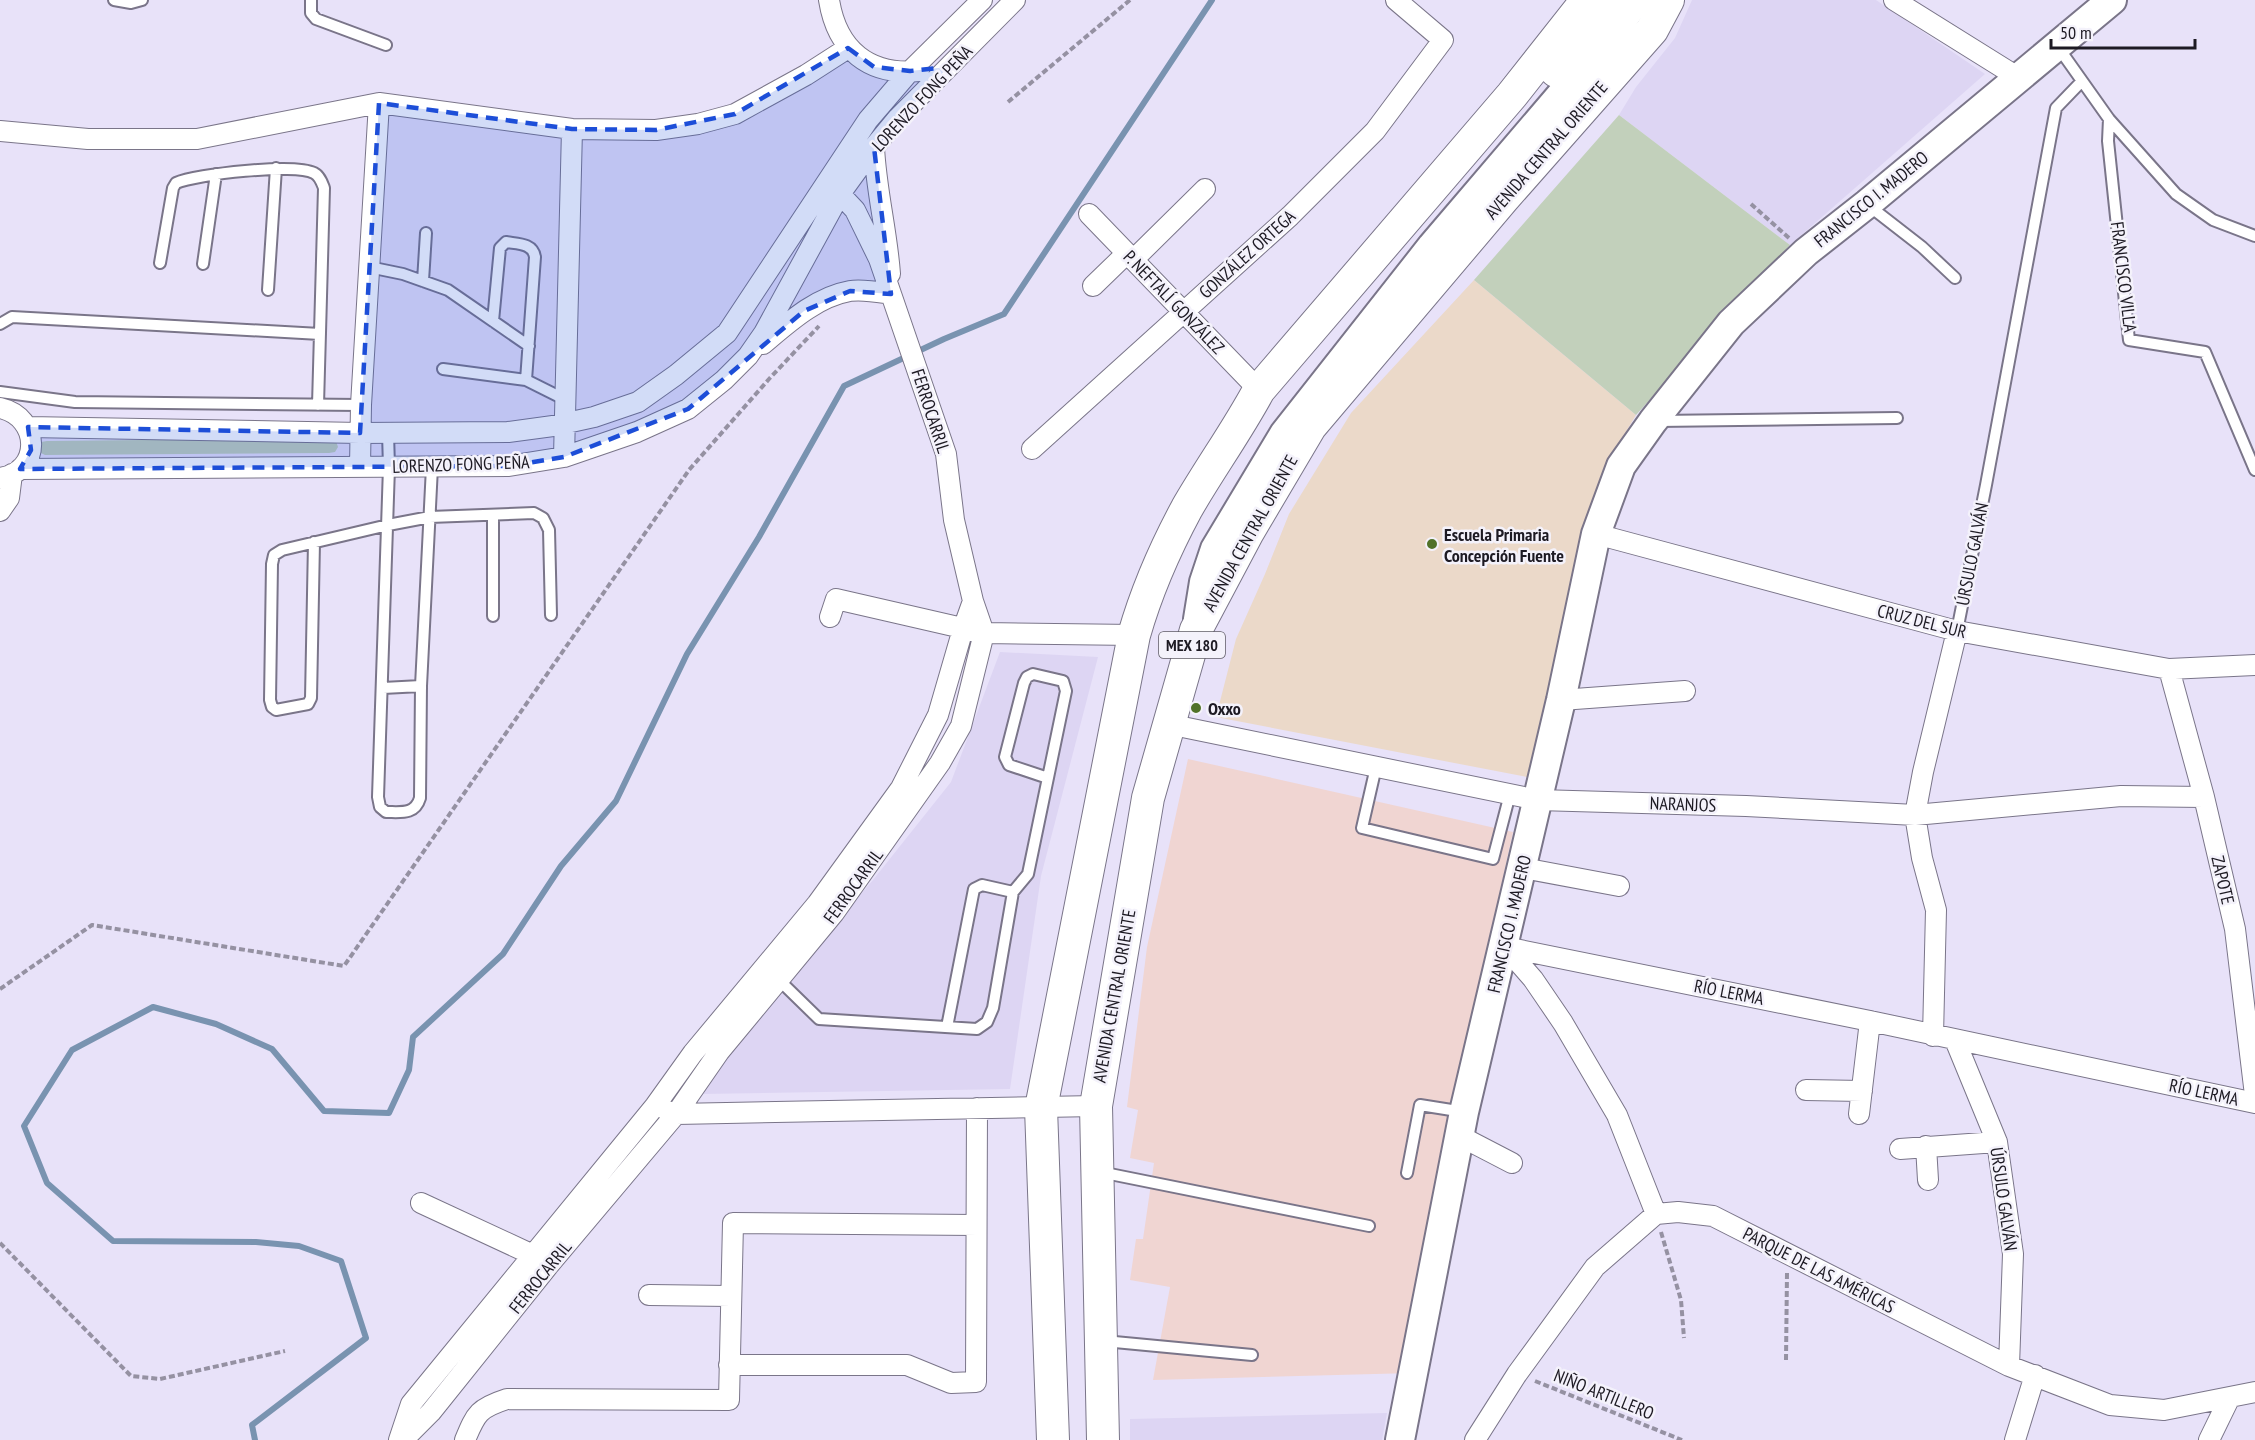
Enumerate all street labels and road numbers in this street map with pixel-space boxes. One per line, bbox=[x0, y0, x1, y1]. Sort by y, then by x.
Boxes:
street label: LORENZO FONG PEÑA bbox=[867, 40, 978, 156]
street label: AVENIDA CENTRAL ORIENTE bbox=[1480, 76, 1612, 224]
street label: FRANCISCO I. MADERO bbox=[1809, 146, 1933, 252]
street label: GONZÁLEZ ORTEGA bbox=[1194, 204, 1300, 303]
street label: FRANCISCO VILLA bbox=[2106, 220, 2142, 334]
street label: P. NEFTALÍ GONZÁLEZ bbox=[1119, 245, 1229, 359]
street label: FERROCARRIL bbox=[907, 366, 956, 456]
street label: LORENZO FONG PEÑA bbox=[392, 450, 531, 478]
street label: AVENIDA CENTRAL ORIENTE bbox=[1197, 451, 1303, 615]
street label: ÚRSULO GALVÁN bbox=[1951, 501, 1993, 607]
street label: CRUZ DEL SUR bbox=[1875, 599, 1969, 643]
road number: MEX 180 bbox=[1159, 632, 1225, 658]
street label: NARANJOS bbox=[1649, 791, 1717, 817]
street label: FERROCARRIL bbox=[818, 844, 888, 928]
street label: FRANCISCO I. MADERO bbox=[1482, 853, 1536, 995]
street label: ZAPOTE bbox=[2206, 854, 2240, 906]
street label: AVENIDA CENTRAL ORIENTE bbox=[1087, 908, 1141, 1084]
street label: RÍO LERMA bbox=[1692, 974, 1766, 1010]
street label: RÍO LERMA bbox=[2167, 1073, 2241, 1111]
street label: ÚRSULO GALVÁN bbox=[1985, 1146, 2023, 1252]
street label: PARQUE DE LAS AMÉRICAS bbox=[1739, 1222, 1899, 1318]
street label: FERROCARRIL bbox=[504, 1236, 577, 1318]
street label: NIÑO ARTILLERO bbox=[1551, 1363, 1658, 1425]

